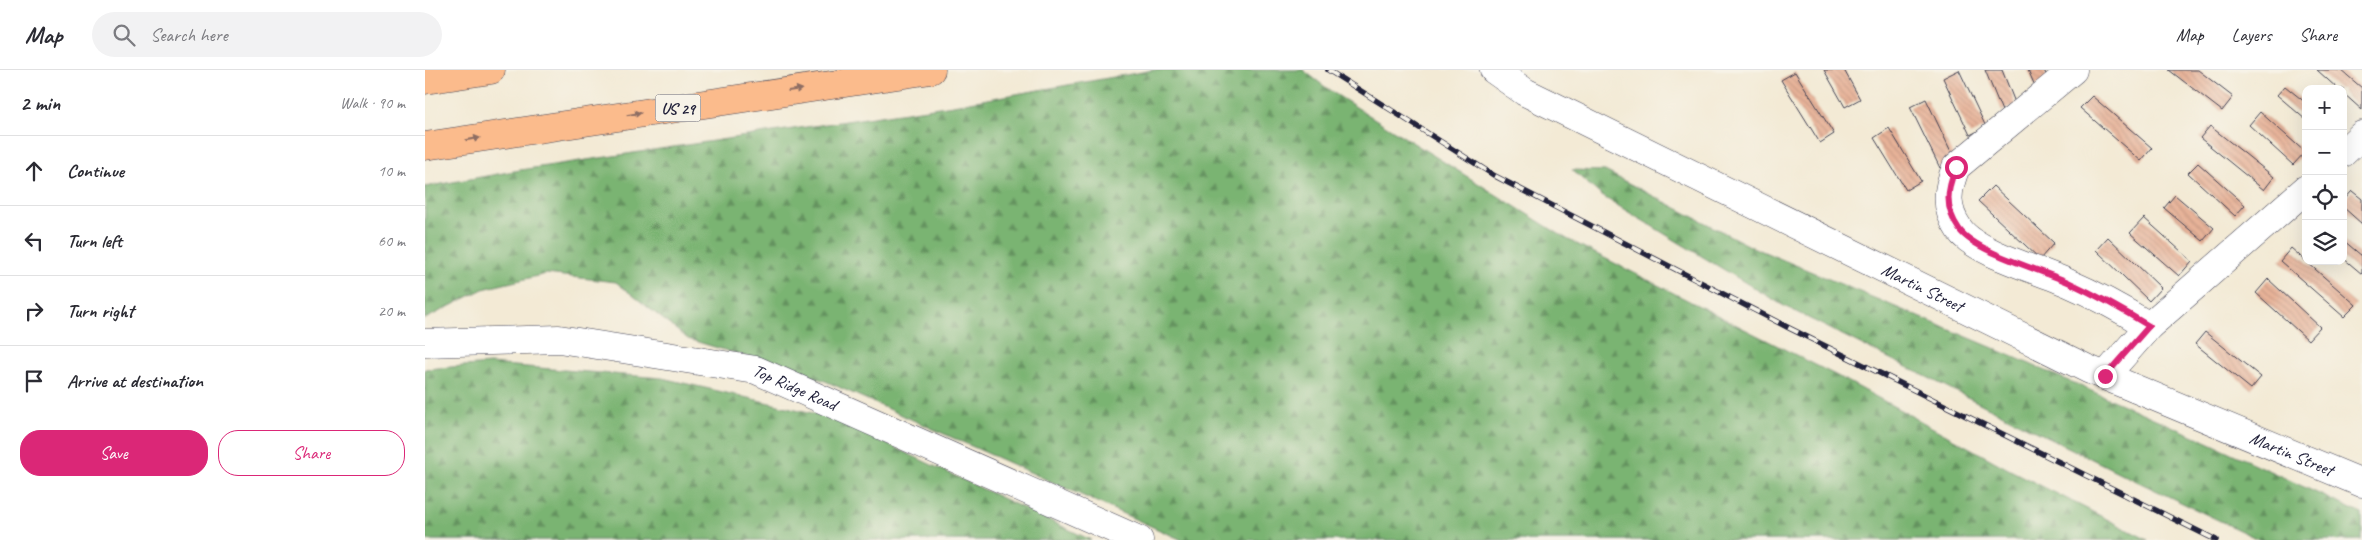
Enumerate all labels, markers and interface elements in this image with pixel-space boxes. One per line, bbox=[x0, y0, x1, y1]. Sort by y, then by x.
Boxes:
search box bbox=[92, 12, 442, 57]
text: Map bbox=[25, 20, 62, 50]
icon: search bbox=[110, 21, 138, 49]
text: Search here bbox=[150, 23, 228, 47]
text: Map bbox=[2176, 24, 2204, 46]
text: Layers bbox=[2232, 24, 2271, 46]
text: Share bbox=[2299, 24, 2337, 46]
map controls bbox=[2302, 85, 2347, 265]
button: + bbox=[2302, 85, 2347, 130]
one-way arrow bbox=[787, 86, 803, 94]
text: 2 min bbox=[20, 90, 60, 116]
text: Walk · 90 m bbox=[340, 93, 405, 113]
road number: US 29 bbox=[655, 94, 701, 122]
one-way arrow bbox=[626, 110, 642, 118]
button: − bbox=[2302, 130, 2347, 175]
one-way arrow bbox=[466, 135, 482, 143]
route start bbox=[1945, 156, 1968, 179]
icon: ahead bbox=[20, 157, 48, 185]
text: Continue bbox=[67, 159, 124, 183]
text: 10 m bbox=[378, 161, 405, 181]
button: locate bbox=[2302, 175, 2347, 220]
button: layers bbox=[2302, 220, 2347, 265]
icon: left bbox=[20, 227, 48, 255]
text: Turn left bbox=[67, 229, 122, 253]
text: 60 m bbox=[378, 231, 405, 251]
street label: Martin Street bbox=[1878, 258, 1970, 318]
icon: right bbox=[20, 297, 48, 325]
text: Turn right bbox=[67, 299, 134, 323]
text: 20 m bbox=[378, 301, 405, 321]
street label: Top Ridge Road bbox=[749, 359, 843, 417]
route end bbox=[2094, 365, 2117, 388]
icon: arrive bbox=[20, 367, 48, 395]
text: Arrive at destination bbox=[67, 369, 203, 393]
street label: Martin Street bbox=[2247, 427, 2339, 482]
button: Save bbox=[20, 430, 208, 476]
button: Share bbox=[218, 430, 405, 476]

